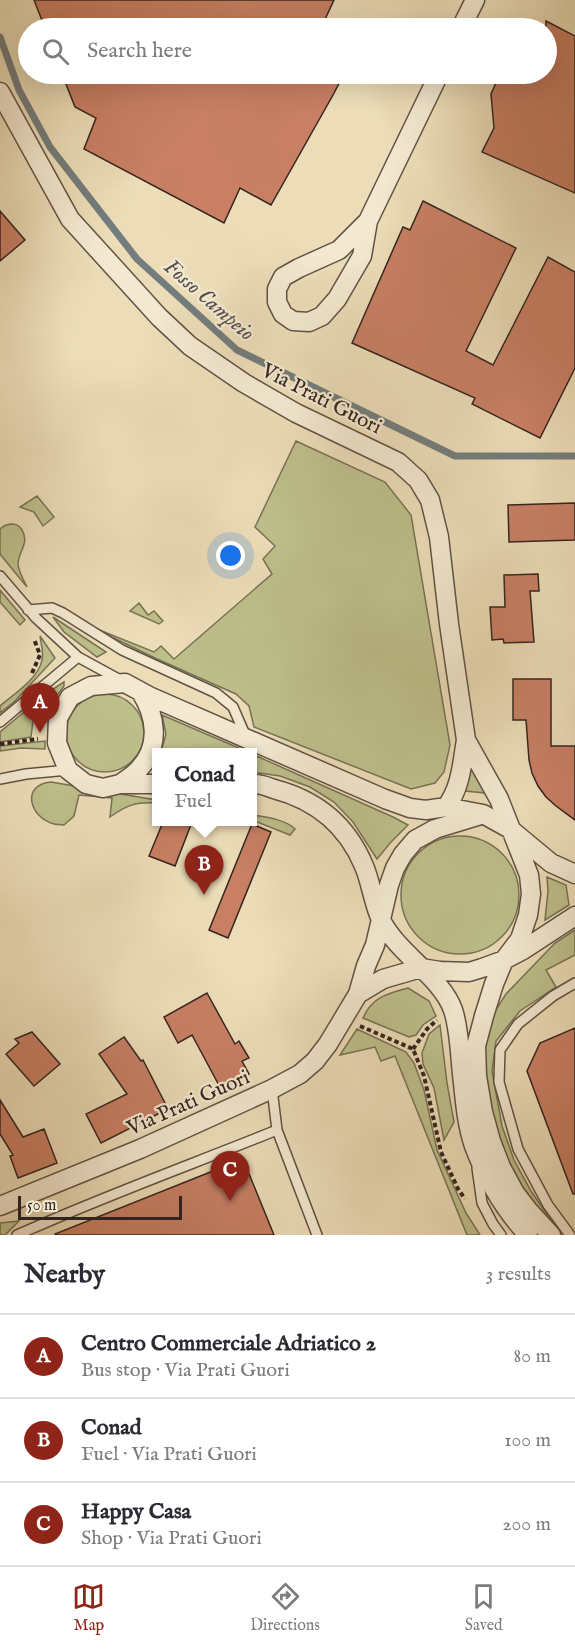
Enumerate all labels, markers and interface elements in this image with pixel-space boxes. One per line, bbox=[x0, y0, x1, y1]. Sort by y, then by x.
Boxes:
search box bbox=[18, 18, 557, 84]
icon: search bbox=[39, 35, 72, 68]
text: Search here bbox=[87, 37, 192, 65]
water label: Fosso Campeio bbox=[157, 253, 260, 348]
street label: Via Prati Guori bbox=[256, 357, 386, 441]
your location bbox=[216, 541, 245, 570]
pin: A bbox=[20, 684, 60, 733]
popup bbox=[152, 748, 257, 826]
text: Conad bbox=[174, 761, 235, 789]
text: Fuel bbox=[174, 789, 212, 814]
pin: B bbox=[184, 846, 224, 895]
street label: Via Prati Guori bbox=[122, 1064, 254, 1143]
pin: C bbox=[210, 1152, 250, 1201]
scale bar bbox=[18, 1193, 182, 1220]
text: 50 m bbox=[27, 1196, 56, 1216]
text: Nearby bbox=[24, 1258, 105, 1291]
text: 3 results bbox=[486, 1262, 551, 1287]
text: Centro Commerciale Adriatico 2 bbox=[81, 1330, 376, 1358]
text: A bbox=[37, 1344, 50, 1369]
text: 80 m bbox=[514, 1344, 551, 1369]
text: Bus stop · Via Prati Guori bbox=[81, 1358, 290, 1383]
text: Conad bbox=[81, 1414, 141, 1442]
text: B bbox=[37, 1428, 50, 1453]
text: 100 m bbox=[504, 1428, 551, 1453]
text: Fuel · Via Prati Guori bbox=[81, 1442, 257, 1467]
text: Happy Casa bbox=[81, 1498, 191, 1526]
text: C bbox=[36, 1512, 51, 1537]
text: 200 m bbox=[502, 1512, 551, 1537]
text: Shop · Via Prati Guori bbox=[81, 1526, 262, 1551]
tab: Map bbox=[72, 1580, 105, 1636]
tab: Directions bbox=[250, 1580, 320, 1636]
tab: Saved bbox=[465, 1580, 503, 1636]

